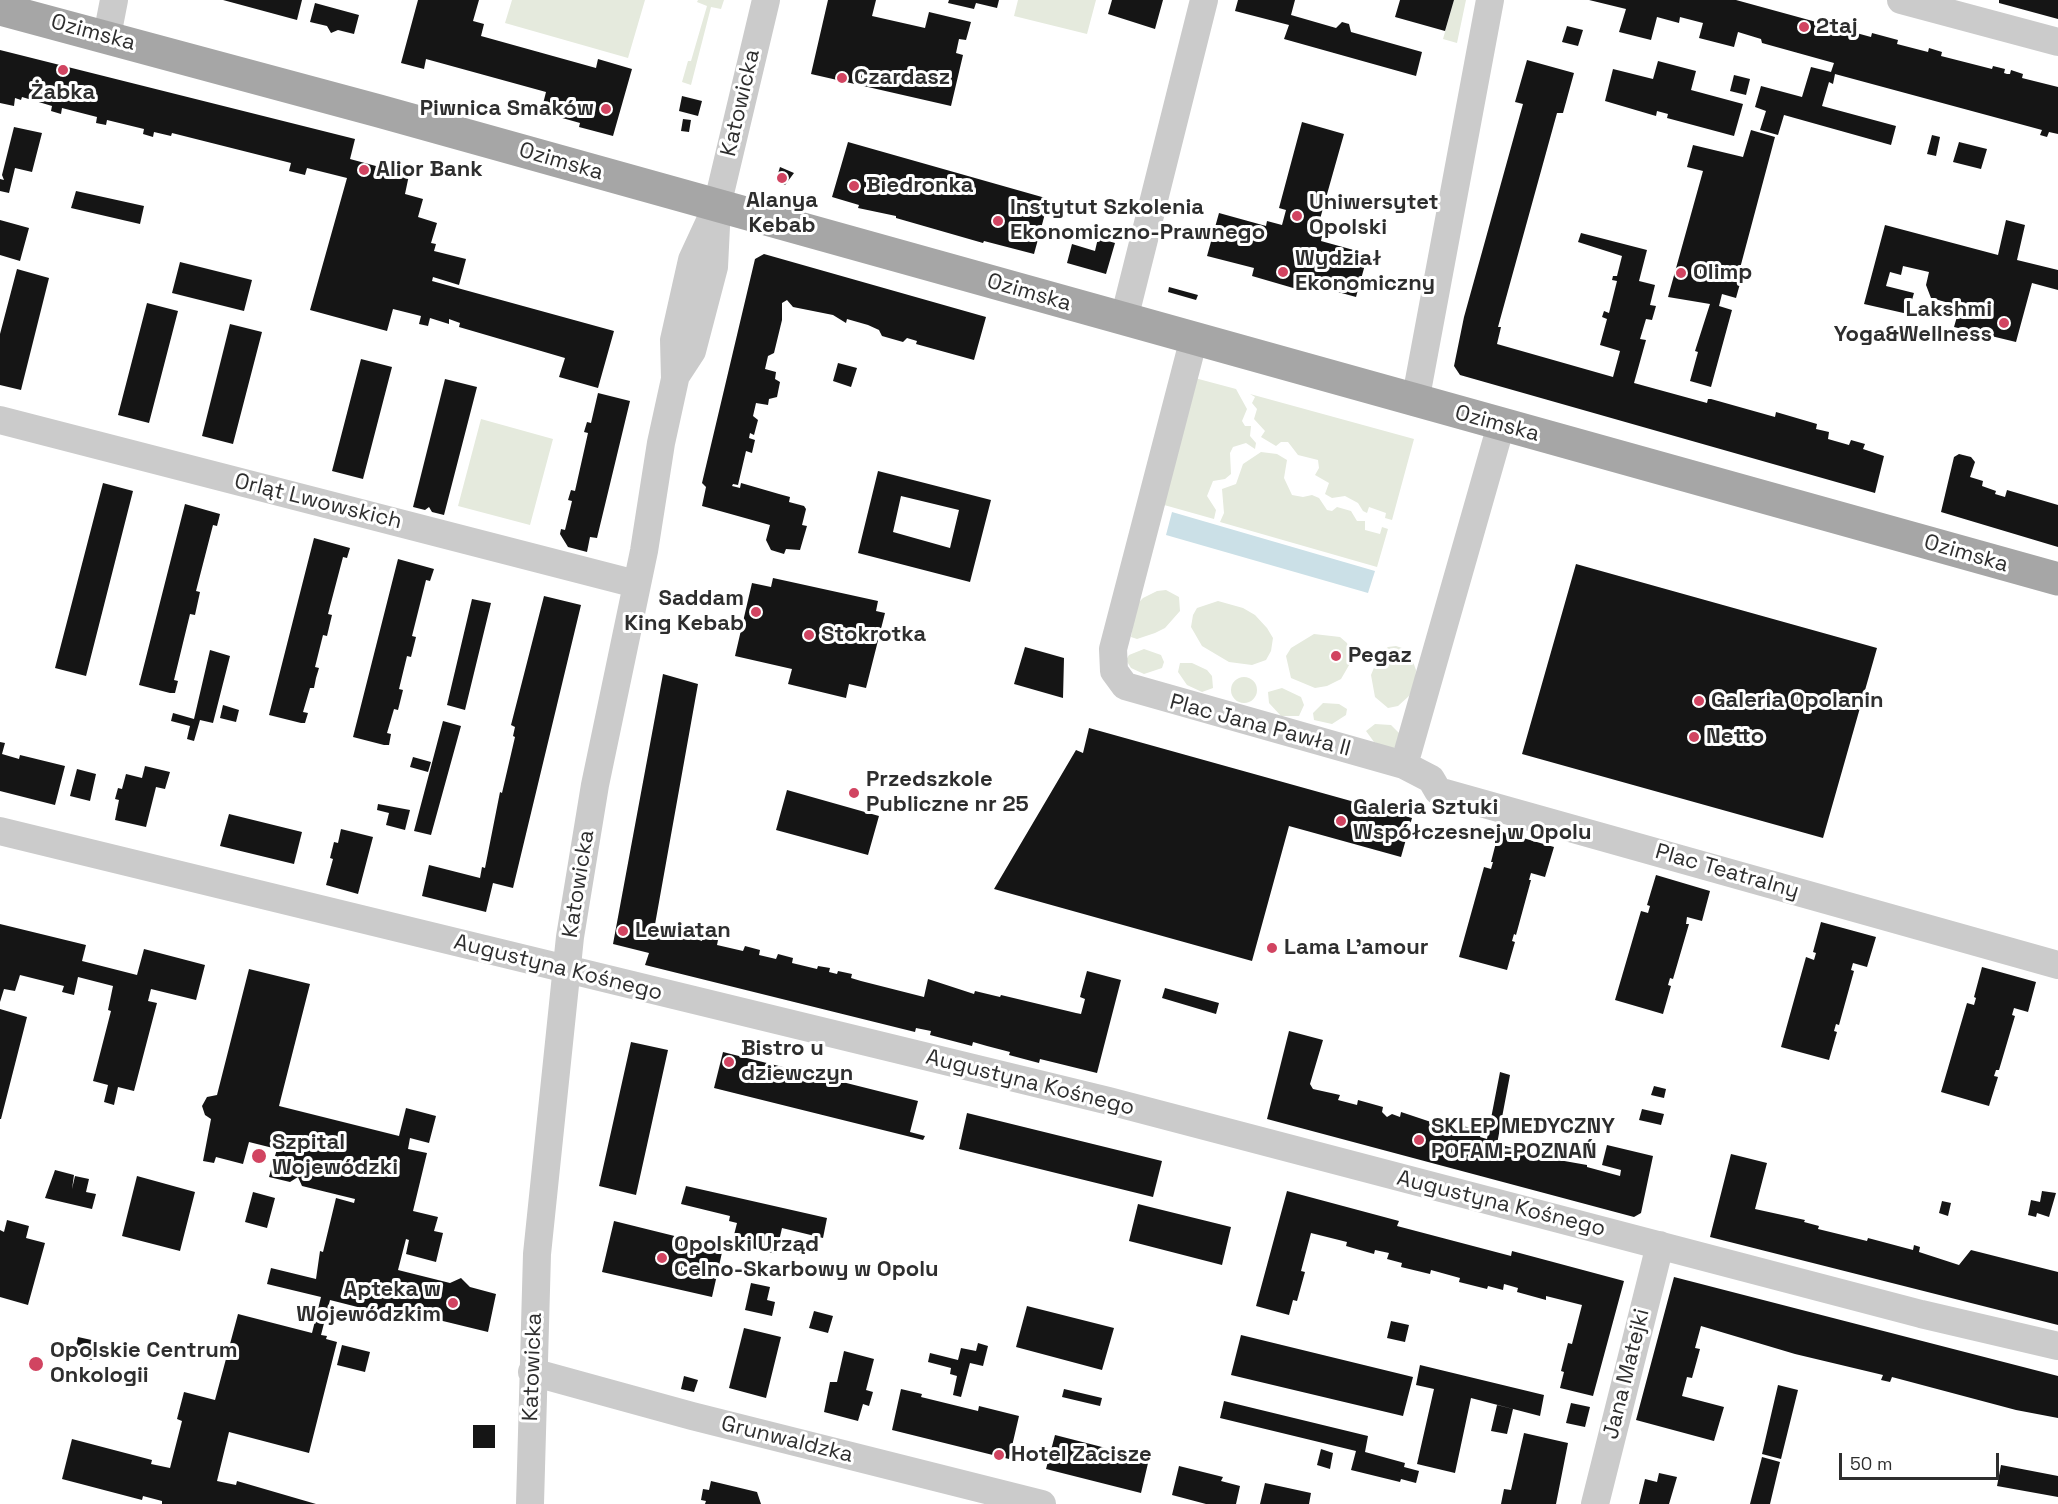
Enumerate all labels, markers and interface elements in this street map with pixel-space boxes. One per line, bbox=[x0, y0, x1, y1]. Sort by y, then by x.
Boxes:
street label: Ozimska bbox=[48, 9, 138, 57]
place label: 2taj bbox=[1816, 14, 1858, 40]
marker: 2taj bbox=[1797, 20, 1811, 34]
street label: Katowicka bbox=[716, 47, 766, 159]
marker: Żabka bbox=[56, 63, 70, 77]
place label: Czardasz bbox=[854, 65, 950, 91]
marker: Czardasz bbox=[835, 71, 849, 85]
place label: Żabka bbox=[31, 80, 95, 106]
place label: Piwnica Smaków bbox=[420, 96, 594, 122]
marker: Piwnica Smaków bbox=[599, 102, 613, 116]
street label: Ozimska bbox=[516, 137, 606, 187]
place label: Alior Bank bbox=[376, 157, 483, 183]
marker: Alior Bank bbox=[357, 163, 371, 177]
marker: Alanya Kebab bbox=[775, 171, 789, 185]
place label: Biedronka bbox=[866, 173, 973, 199]
marker: Biedronka bbox=[847, 179, 861, 193]
place label: Alanya Kebab bbox=[746, 188, 818, 240]
place label: Uniwersytet Opolski bbox=[1309, 190, 1439, 242]
place label: Instytut Szkolenia Ekonomiczno-Prawnego bbox=[1010, 195, 1265, 246]
marker: Uniwersytet Opolski bbox=[1290, 209, 1304, 223]
marker: Instytut Szkolenia Ekonomiczno-Prawnego bbox=[991, 214, 1005, 228]
place label: Wydział Ekonomiczny bbox=[1295, 246, 1435, 298]
place label: Olimp bbox=[1693, 260, 1752, 286]
marker: Wydział Ekonomiczny bbox=[1276, 265, 1290, 279]
marker: Olimp bbox=[1674, 266, 1688, 280]
street label: Ozimska bbox=[984, 268, 1074, 318]
place label: Lakshmi Yoga&Wellness bbox=[1834, 297, 1992, 348]
marker: Lakshmi Yoga&Wellness bbox=[1997, 316, 2011, 330]
street label: Ozimska bbox=[1452, 400, 1542, 448]
street label: Orląt Lwowskich bbox=[232, 468, 404, 536]
street label: Ozimska bbox=[1921, 529, 2011, 579]
place label: Saddam King Kebab bbox=[624, 586, 744, 638]
marker: Saddam King Kebab bbox=[749, 605, 763, 619]
place label: Stokrotka bbox=[821, 622, 926, 648]
marker: Stokrotka bbox=[802, 628, 816, 642]
place label: Pegaz bbox=[1348, 643, 1412, 669]
marker: Pegaz bbox=[1329, 649, 1343, 663]
place label: Galeria Opolanin bbox=[1711, 688, 1884, 714]
street label: Plac Jana Pawła II bbox=[1167, 689, 1353, 763]
marker: Galeria Opolanin bbox=[1692, 694, 1706, 708]
place label: Netto bbox=[1706, 724, 1764, 750]
marker: Netto bbox=[1687, 730, 1701, 744]
place label: Przedszkole Publiczne nr 25 bbox=[866, 767, 1029, 818]
marker: Przedszkole Publiczne nr 25 bbox=[847, 786, 861, 800]
place label: Galeria Sztuki Współczesnej w Opolu bbox=[1353, 795, 1592, 846]
marker: Galeria Sztuki Współczesnej w Opolu bbox=[1334, 814, 1348, 828]
street label: Katowicka bbox=[557, 828, 601, 940]
street label: Plac Teatralny bbox=[1652, 839, 1802, 905]
place label: Lewiatan bbox=[635, 918, 731, 944]
marker: Lewiatan bbox=[616, 924, 630, 938]
street label: Augustyna Kośnego bbox=[451, 929, 665, 1007]
place label: Lama L’amour bbox=[1284, 935, 1429, 961]
marker: Lama L’amour bbox=[1265, 941, 1279, 955]
place label: Bistro u dziewczyn bbox=[741, 1036, 853, 1088]
street label: Augustyna Kośnego bbox=[923, 1044, 1137, 1122]
marker: Bistro u dziewczyn bbox=[722, 1055, 736, 1069]
place label: SKLEP MEDYCZNY POFAM-POZNAŃ bbox=[1431, 1114, 1615, 1166]
place label: Szpital Wojewódzki bbox=[272, 1130, 398, 1182]
marker: SKLEP MEDYCZNY POFAM-POZNAŃ bbox=[1412, 1133, 1426, 1147]
marker: Szpital Wojewódzki bbox=[250, 1147, 268, 1165]
street label: Augustyna Kośnego bbox=[1394, 1165, 1608, 1243]
place label: Opolski Urząd Celno-Skarbowy w Opolu bbox=[674, 1232, 939, 1284]
marker: Opolski Urząd Celno-Skarbowy w Opolu bbox=[655, 1251, 669, 1265]
place label: Apteka w Wojewódzkim bbox=[296, 1277, 441, 1328]
marker: Apteka w Wojewódzkim bbox=[446, 1296, 460, 1310]
street label: Jana Matejki bbox=[1598, 1306, 1656, 1442]
street label: Katowicka bbox=[518, 1312, 548, 1422]
place label: Opolskie Centrum Onkologii bbox=[50, 1338, 237, 1390]
marker: Opolskie Centrum Onkologii bbox=[27, 1355, 45, 1373]
street label: Grunwaldzka bbox=[718, 1411, 856, 1469]
scale bar bbox=[1842, 1441, 2002, 1479]
place label: Hotel Zacisze bbox=[1011, 1442, 1152, 1468]
marker: Hotel Zacisze bbox=[992, 1448, 1006, 1462]
text: 50 m bbox=[1850, 1452, 1892, 1475]

